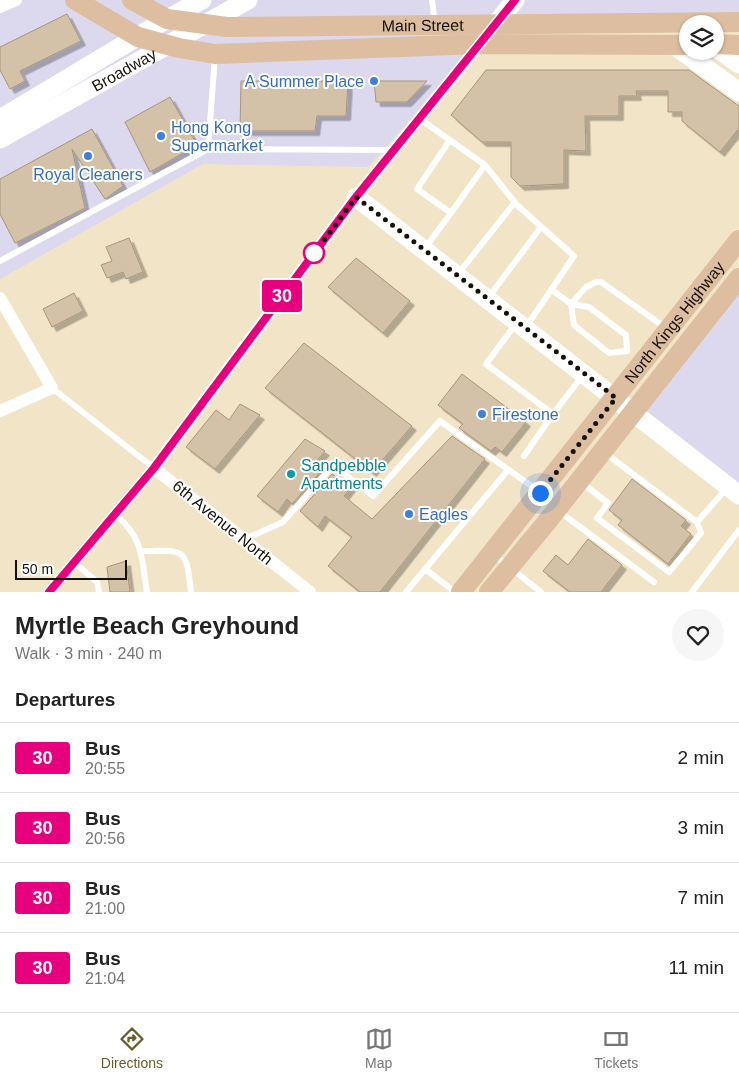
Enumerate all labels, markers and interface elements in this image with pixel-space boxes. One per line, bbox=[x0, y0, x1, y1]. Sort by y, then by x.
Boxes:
map controls bbox=[679, 15, 724, 60]
button: layers bbox=[679, 15, 724, 60]
street label: Main Street bbox=[382, 17, 464, 34]
street label: Broadway bbox=[89, 45, 159, 95]
place label: A Summer Place bbox=[245, 73, 364, 90]
marker: A Summer Place bbox=[368, 75, 380, 87]
place label: Hong Kong Supermarket bbox=[171, 119, 263, 154]
marker: Hong Kong Supermarket bbox=[155, 130, 167, 142]
marker: Royal Cleaners bbox=[82, 150, 94, 162]
place label: Royal Cleaners bbox=[33, 166, 143, 183]
unlabelled marker bbox=[303, 242, 325, 264]
street label: North Kings Highway bbox=[622, 258, 728, 386]
line badge: 30 bbox=[260, 280, 304, 312]
text: 30 bbox=[272, 286, 292, 306]
place label: Firestone bbox=[492, 406, 559, 423]
marker: Firestone bbox=[476, 408, 488, 420]
place label: Sandpebble Apartments bbox=[301, 457, 387, 492]
marker: Sandpebble Apartments bbox=[285, 468, 297, 480]
street label: 6th Avenue North bbox=[169, 477, 276, 568]
your location bbox=[528, 481, 553, 506]
place label: Eagles bbox=[419, 506, 468, 523]
marker: Eagles bbox=[403, 508, 415, 520]
scale bar bbox=[15, 557, 128, 580]
text: 50 m bbox=[22, 561, 53, 577]
button: heart bbox=[672, 609, 724, 661]
text: Myrtle Beach Greyhound bbox=[15, 612, 299, 639]
text: Walk · 3 min · 240 m bbox=[15, 645, 162, 662]
text: Departures bbox=[15, 689, 115, 710]
text: Bus bbox=[85, 738, 121, 759]
text: 2 min bbox=[678, 747, 724, 768]
text: 30 bbox=[32, 748, 53, 768]
text: 20:55 bbox=[85, 760, 125, 777]
text: Bus bbox=[85, 808, 121, 829]
text: 3 min bbox=[678, 817, 724, 838]
text: 30 bbox=[32, 818, 53, 838]
text: 20:56 bbox=[85, 830, 125, 847]
text: Bus bbox=[85, 878, 121, 899]
text: 7 min bbox=[678, 887, 724, 908]
text: 30 bbox=[32, 888, 53, 908]
text: 21:00 bbox=[85, 900, 125, 917]
text: Bus bbox=[85, 948, 121, 969]
text: 11 min bbox=[668, 957, 724, 978]
text: 30 bbox=[32, 958, 53, 978]
text: 21:04 bbox=[85, 970, 125, 987]
tab: Directions bbox=[101, 1025, 163, 1071]
tab: Map bbox=[365, 1025, 393, 1071]
tab: Tickets bbox=[594, 1025, 638, 1071]

